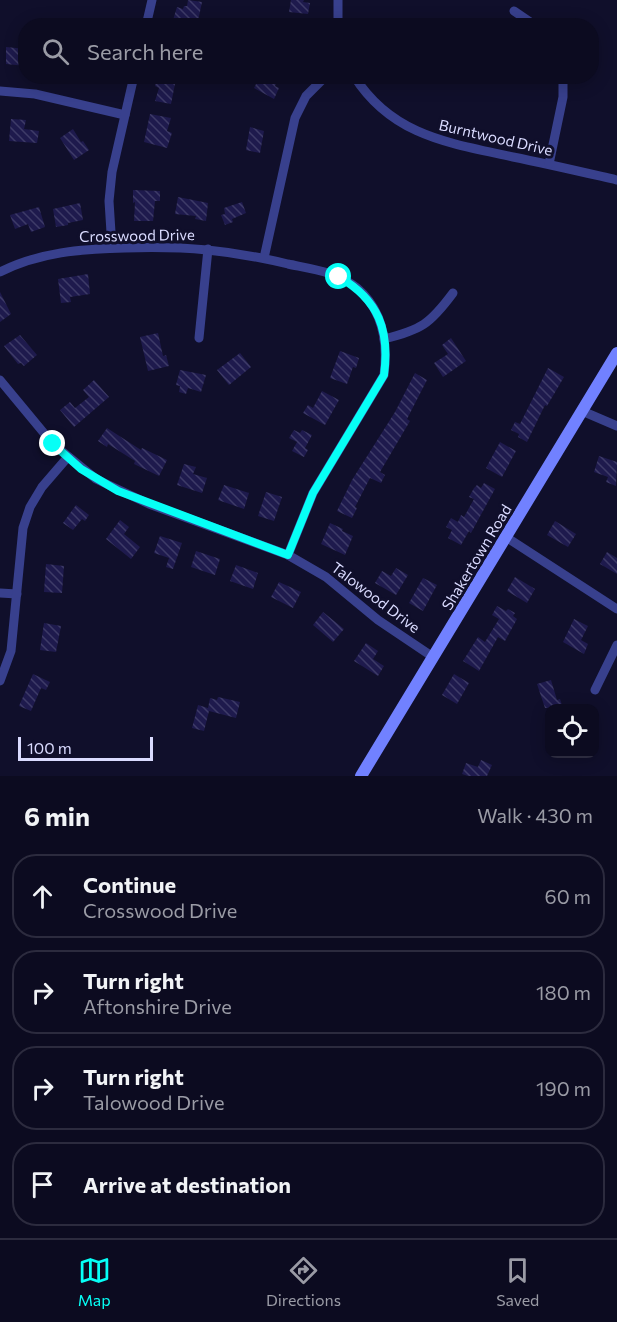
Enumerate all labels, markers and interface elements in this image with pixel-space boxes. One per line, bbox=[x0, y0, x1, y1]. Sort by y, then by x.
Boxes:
search box bbox=[18, 18, 599, 84]
icon: search bbox=[39, 35, 72, 68]
text: Search here bbox=[87, 38, 203, 65]
street label: Burntwood Drive bbox=[437, 115, 555, 159]
street label: Crosswood Drive bbox=[79, 225, 195, 245]
route start bbox=[325, 263, 351, 289]
route end bbox=[39, 430, 65, 456]
street label: Shakertown Road bbox=[437, 501, 515, 613]
street label: Talowood Drive bbox=[328, 558, 424, 636]
map controls bbox=[545, 704, 599, 758]
button: locate bbox=[545, 704, 599, 758]
scale bar bbox=[18, 734, 153, 762]
text: 100 m bbox=[27, 738, 72, 757]
text: 6 min bbox=[24, 800, 90, 831]
text: Walk · 430 m bbox=[477, 803, 593, 827]
text: Continue bbox=[83, 871, 176, 898]
icon: ahead bbox=[26, 880, 59, 913]
text: 60 m bbox=[545, 884, 591, 908]
text: Crosswood Drive bbox=[83, 898, 237, 922]
text: Turn right bbox=[83, 967, 184, 994]
icon: right bbox=[26, 976, 59, 1009]
text: 180 m bbox=[536, 980, 591, 1004]
text: Aftonshire Drive bbox=[83, 994, 232, 1018]
text: Turn right bbox=[83, 1063, 184, 1090]
icon: right bbox=[26, 1072, 59, 1105]
text: 190 m bbox=[536, 1076, 591, 1100]
text: Talowood Drive bbox=[83, 1090, 224, 1114]
icon: arrive bbox=[26, 1168, 59, 1201]
text: Arrive at destination bbox=[83, 1171, 291, 1198]
tab: Map bbox=[78, 1254, 111, 1309]
tab: Directions bbox=[266, 1254, 341, 1309]
tab: Saved bbox=[496, 1254, 539, 1309]

